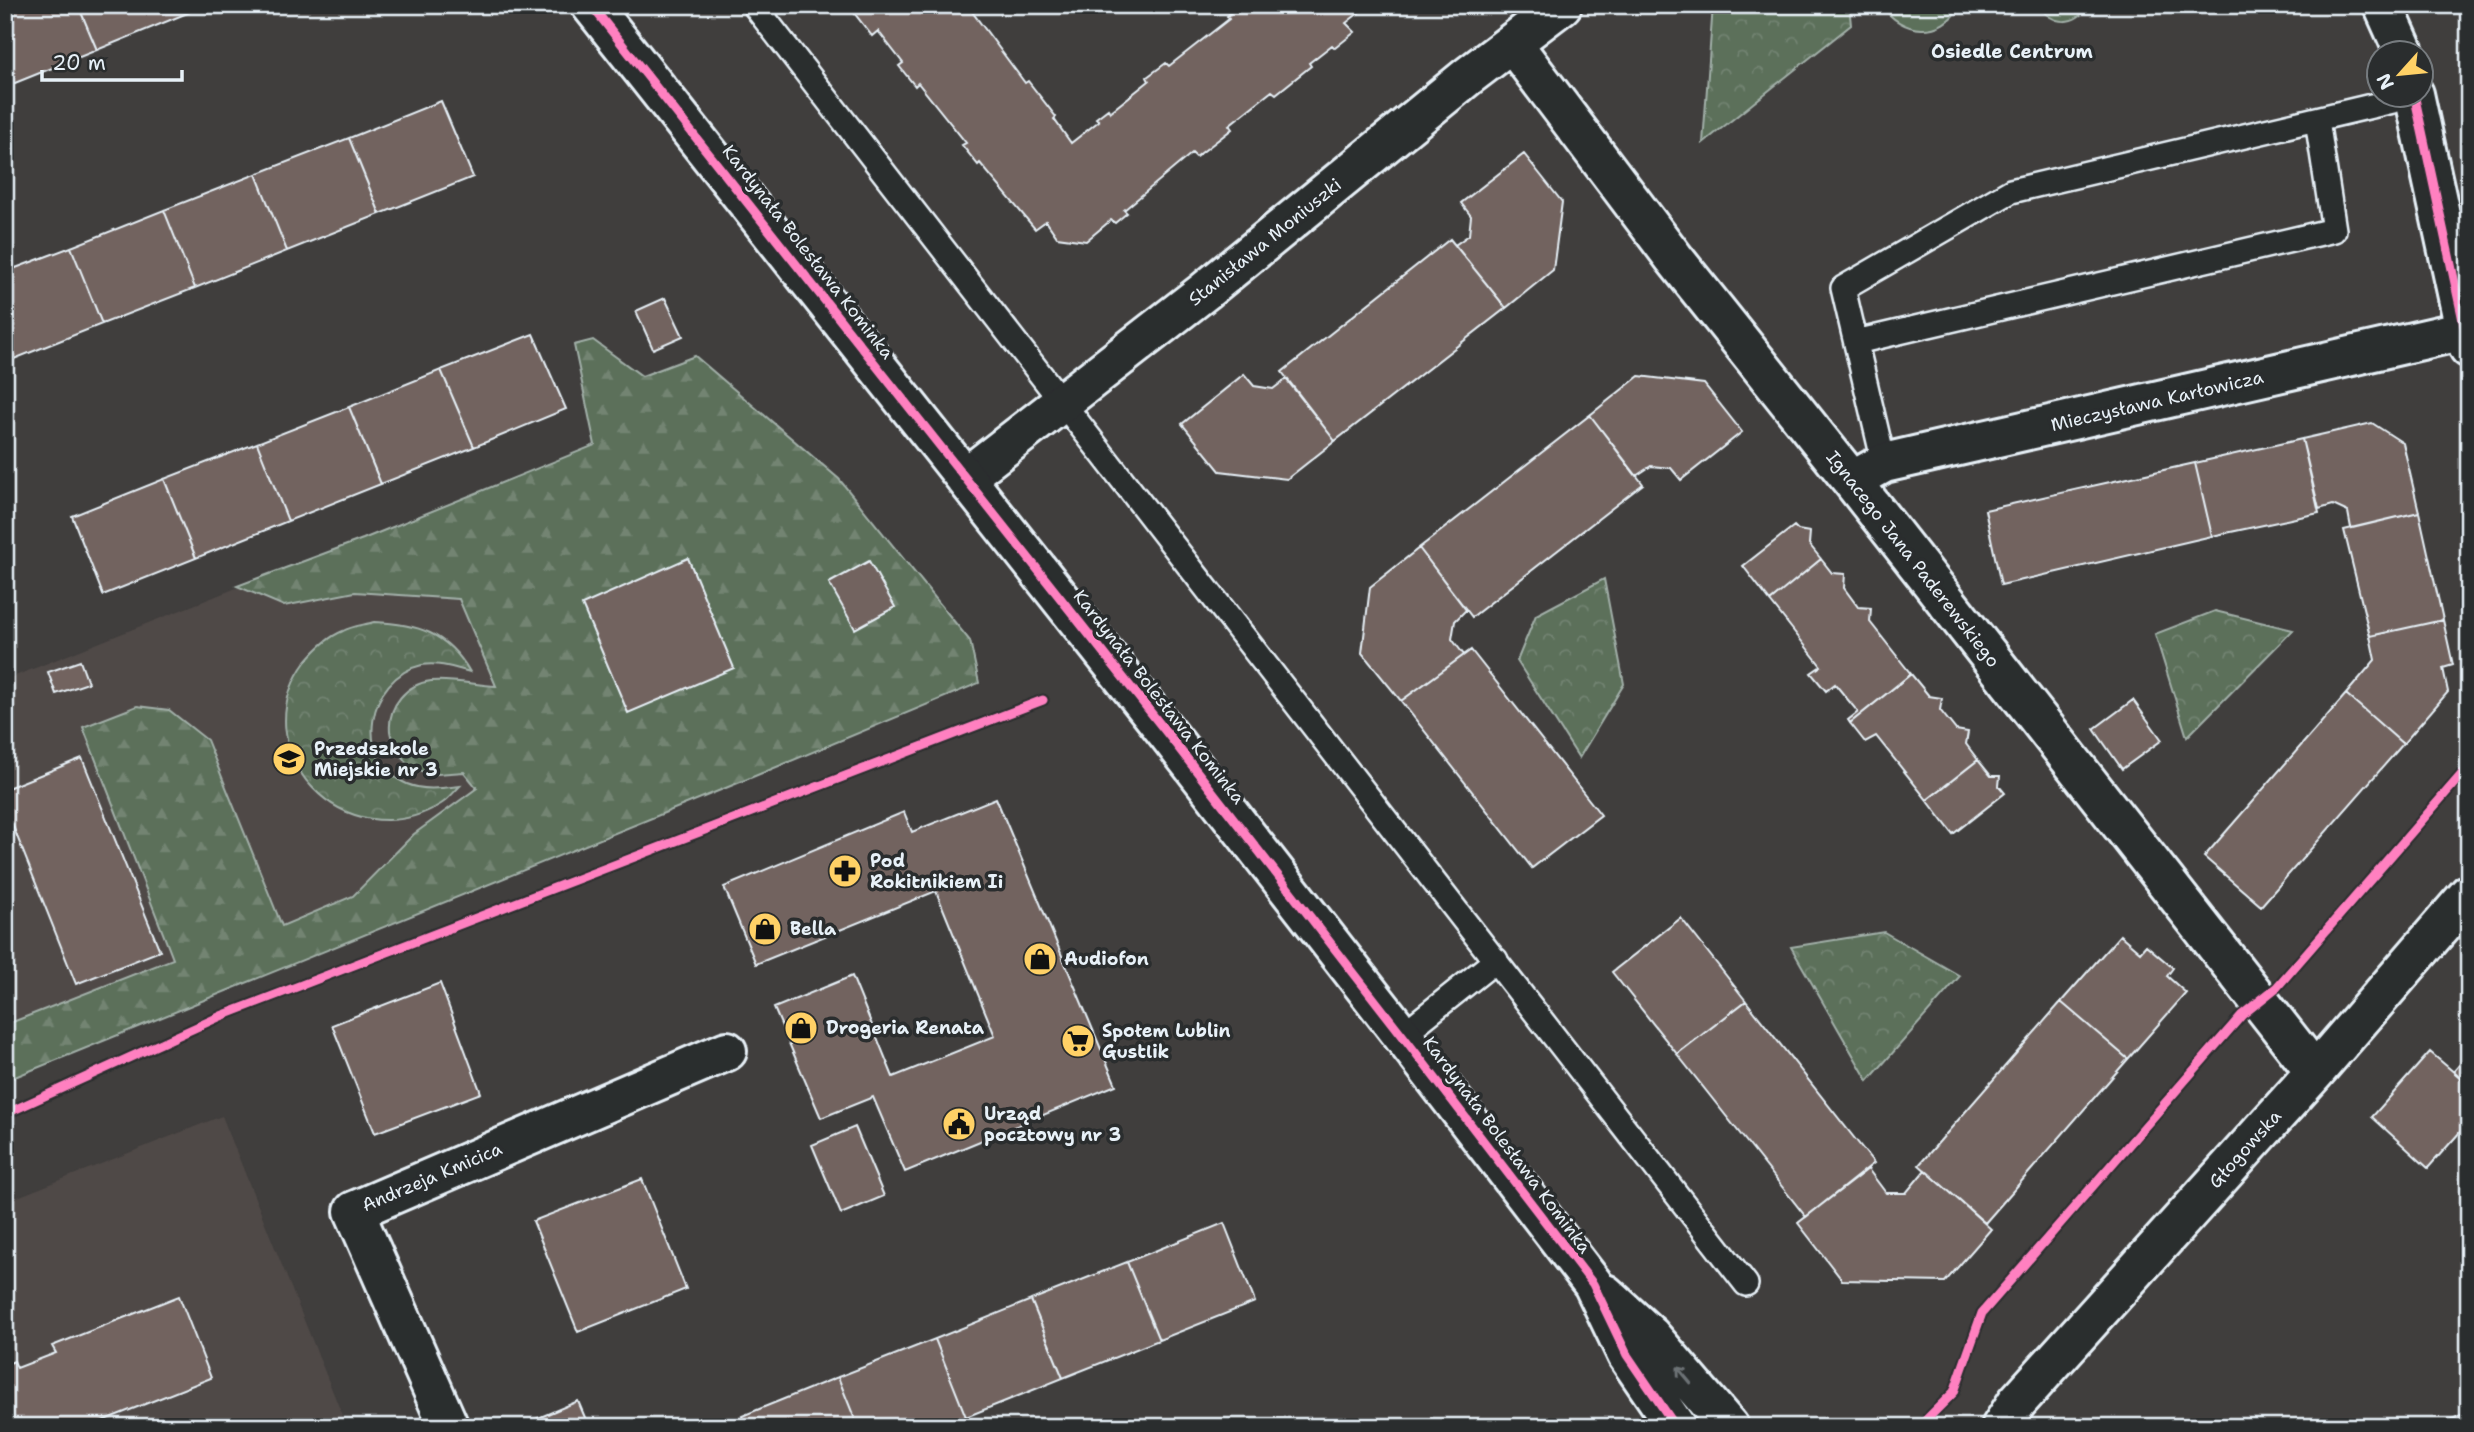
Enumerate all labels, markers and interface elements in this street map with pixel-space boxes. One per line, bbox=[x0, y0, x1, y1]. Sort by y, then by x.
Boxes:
scale bar bbox=[42, 38, 182, 82]
north arrow bbox=[2366, 38, 2436, 108]
district label: Osiedle Centrum bbox=[1931, 39, 2093, 64]
text: 20 m bbox=[52, 49, 106, 77]
text: N bbox=[2371, 69, 2400, 94]
street label: Kardynała Bolesława Kominka bbox=[717, 140, 899, 364]
street label: Stanisława Moniuszki bbox=[1184, 173, 1346, 311]
street label: Mieczysława Karłowicza bbox=[2048, 365, 2266, 437]
street label: Ignacego Jana Paderewskiego bbox=[1821, 446, 2005, 672]
street label: Kardynała Bolesława Kominka bbox=[1068, 585, 1250, 809]
place label: Przedszkole Miejskie nr 3 bbox=[314, 737, 438, 782]
school or university icon: Przedszkole Miejskie nr 3 bbox=[270, 740, 308, 778]
place label: Pod Rokitnikiem Ii bbox=[870, 849, 1003, 894]
pharmacy icon: Pod Rokitnikiem Ii bbox=[826, 852, 864, 890]
shop icon: Bella bbox=[746, 910, 784, 948]
place label: Bella bbox=[790, 917, 837, 941]
shop icon: Audiofon bbox=[1021, 940, 1059, 978]
place label: Audiofon bbox=[1064, 947, 1149, 971]
shop icon: Drogeria Renata bbox=[782, 1009, 820, 1047]
place label: Drogeria Renata bbox=[826, 1016, 985, 1040]
place label: Społem Lublin Gustlik bbox=[1102, 1019, 1230, 1064]
supermarket icon: Społem Lublin Gustlik bbox=[1059, 1022, 1097, 1060]
street label: Kardynała Bolesława Kominka bbox=[1417, 1032, 1597, 1258]
place label: Urząd pocztowy nr 3 bbox=[984, 1102, 1121, 1147]
public building icon: Urząd pocztowy nr 3 bbox=[940, 1105, 978, 1143]
street label: Głogowska bbox=[2203, 1105, 2287, 1193]
street label: Andrzeja Kmicica bbox=[358, 1137, 506, 1217]
one-way arrow bbox=[1676, 1366, 1692, 1384]

